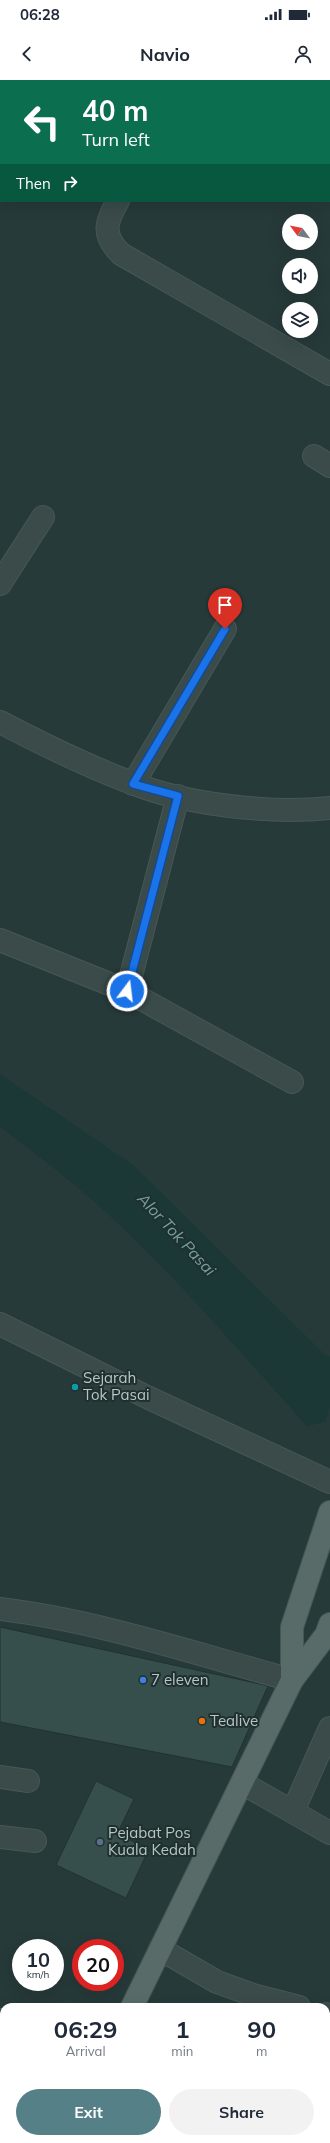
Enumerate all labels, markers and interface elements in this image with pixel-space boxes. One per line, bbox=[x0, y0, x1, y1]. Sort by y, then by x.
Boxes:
text: 06:28 bbox=[20, 5, 60, 24]
icon: back bbox=[16, 43, 38, 65]
text: Navio bbox=[140, 43, 190, 66]
icon: person bbox=[292, 43, 314, 65]
text: 40 m bbox=[82, 93, 148, 128]
icon: left bbox=[16, 96, 68, 148]
text: Turn left bbox=[82, 128, 150, 151]
icon: right bbox=[59, 172, 81, 194]
text: Then bbox=[16, 174, 51, 193]
north arrow bbox=[282, 214, 318, 250]
map controls bbox=[282, 214, 318, 338]
button: sound bbox=[282, 258, 318, 294]
button: layers bbox=[282, 302, 318, 338]
pin bbox=[208, 588, 242, 629]
icon: arrive bbox=[214, 594, 236, 616]
position arrow bbox=[106, 970, 148, 1012]
water label: Alor Tok Pasai bbox=[133, 1188, 220, 1280]
place label: Sejarah Tok Pasai bbox=[83, 1368, 150, 1404]
marker: Sejarah Tok Pasai bbox=[70, 1382, 80, 1392]
place label: 7 eleven bbox=[151, 1670, 209, 1689]
marker: 7 eleven bbox=[138, 1675, 148, 1685]
place label: Tealive bbox=[210, 1711, 258, 1730]
marker: Tealive bbox=[197, 1716, 207, 1726]
place label: Pejabat Pos Kuala Kedah bbox=[108, 1823, 196, 1859]
marker: Pejabat Pos Kuala Kedah bbox=[95, 1837, 105, 1847]
speed limit sign: 20 bbox=[72, 1939, 124, 1991]
text: 10 bbox=[26, 1947, 50, 1972]
text: km/h bbox=[27, 1968, 49, 1981]
text: 06:29 bbox=[54, 2014, 117, 2044]
text: 1 bbox=[175, 2014, 190, 2044]
text: 90 bbox=[247, 2014, 276, 2044]
text: Arrival bbox=[66, 2043, 106, 2059]
text: min bbox=[171, 2043, 193, 2059]
text: m bbox=[256, 2043, 267, 2059]
button: Exit bbox=[16, 2089, 161, 2135]
button: Share bbox=[169, 2089, 314, 2135]

